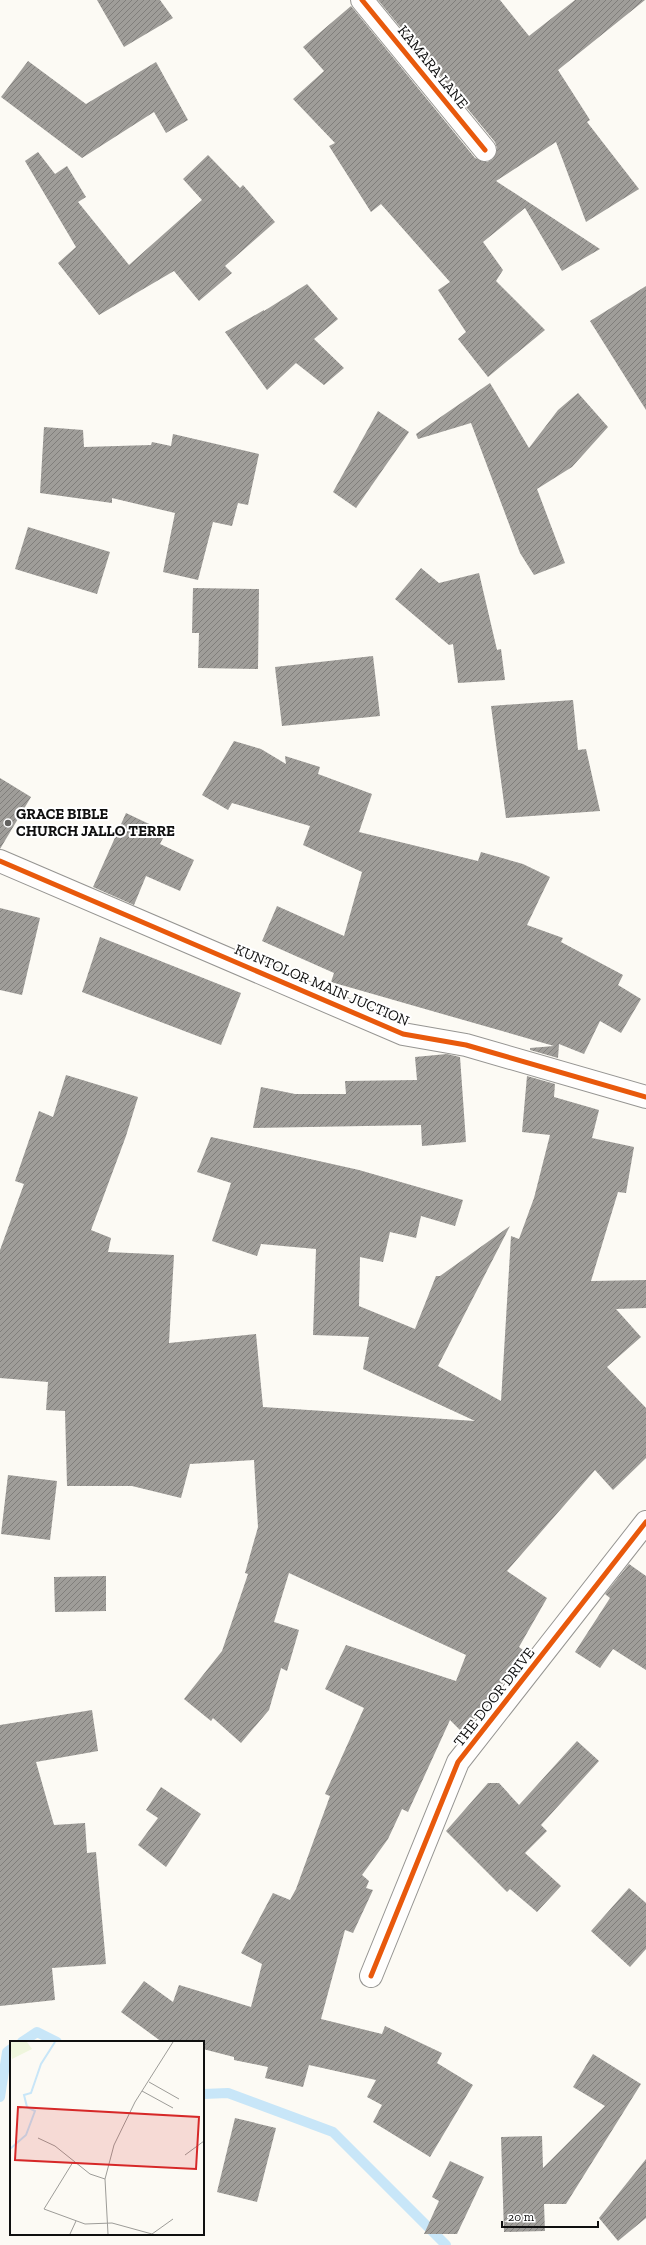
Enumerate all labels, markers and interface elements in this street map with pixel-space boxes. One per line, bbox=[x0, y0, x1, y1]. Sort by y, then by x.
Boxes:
street label: KAMARA LANE bbox=[394, 22, 472, 112]
place label: GRACE BIBLE CHURCH JALLO TERRE bbox=[16, 805, 175, 840]
marker: GRACE BIBLE CHURCH JALLO TERRE bbox=[3, 818, 13, 828]
street label: KUNTOLOR MAIN JUCTION bbox=[232, 940, 412, 1030]
street label: THE DOOR DRIVE bbox=[450, 1644, 538, 1750]
inset map bbox=[10, 2041, 204, 2235]
scale bar bbox=[502, 2203, 598, 2229]
text: 20 m bbox=[508, 2210, 535, 2224]

